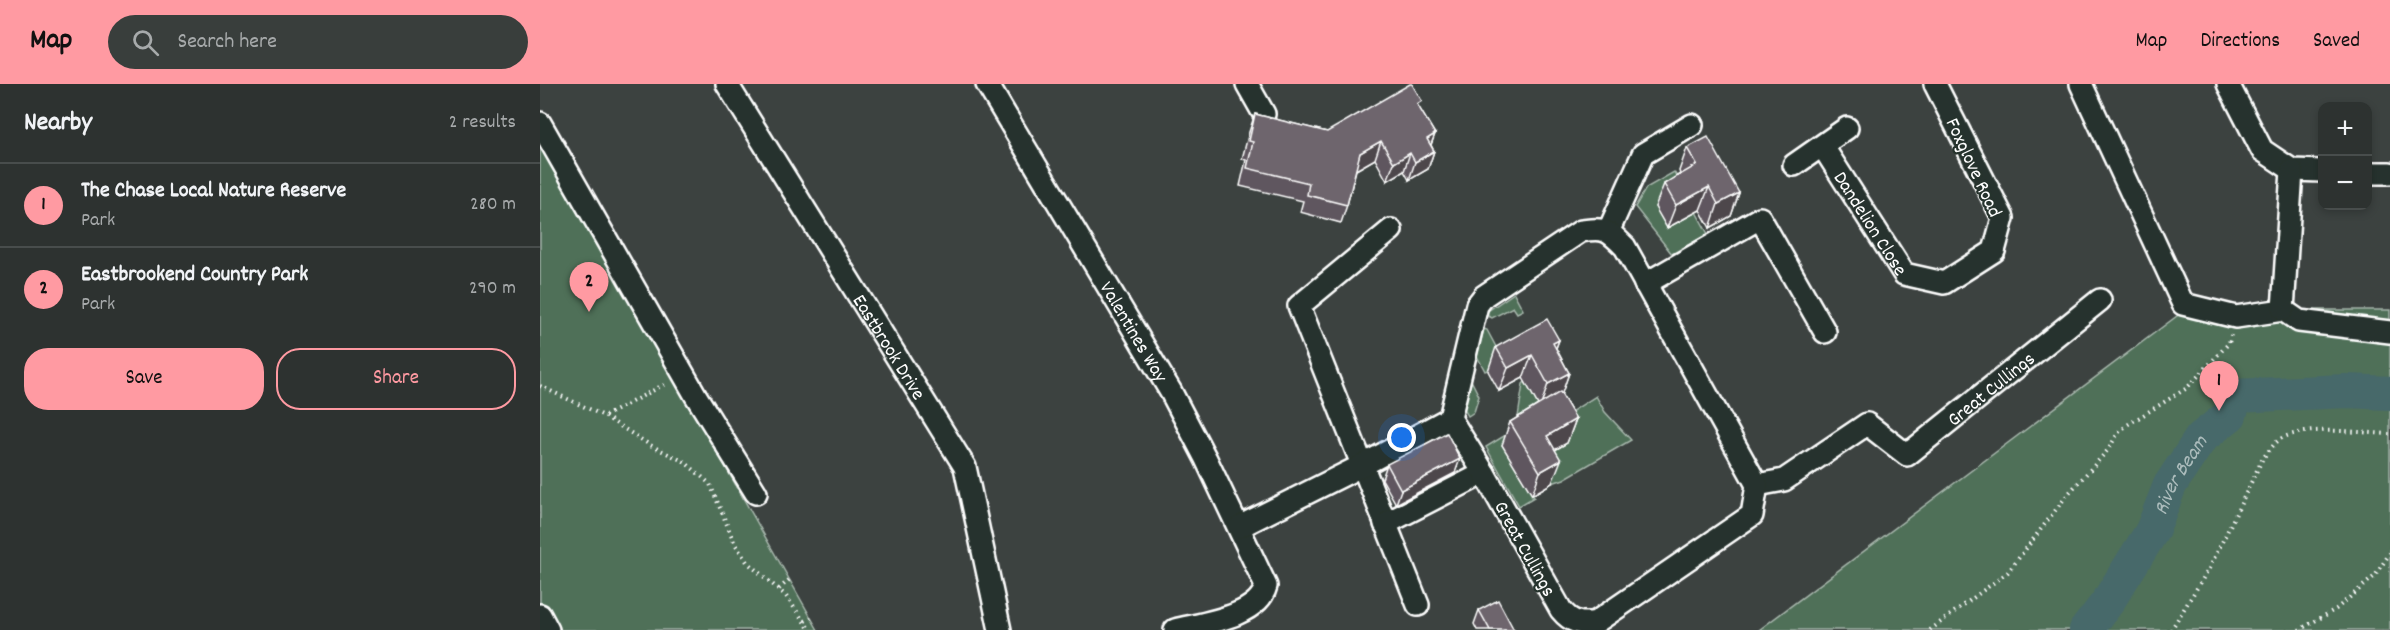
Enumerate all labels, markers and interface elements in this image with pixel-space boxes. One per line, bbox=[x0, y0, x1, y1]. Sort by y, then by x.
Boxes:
search box bbox=[108, 15, 528, 69]
text: Map bbox=[30, 22, 72, 62]
icon: search bbox=[129, 26, 162, 59]
text: Search here bbox=[177, 27, 277, 58]
text: Map bbox=[2136, 27, 2167, 57]
text: Directions bbox=[2200, 27, 2280, 57]
text: Saved bbox=[2313, 27, 2360, 57]
map controls bbox=[2318, 102, 2372, 210]
button: + bbox=[2318, 102, 2372, 156]
text: Nearby bbox=[24, 105, 92, 142]
text: 2 results bbox=[449, 109, 516, 137]
street label: Foxglove Road bbox=[1937, 114, 2008, 223]
button: − bbox=[2318, 156, 2372, 210]
street label: Dandelion Close bbox=[1825, 167, 1913, 282]
text: The Chase Local Nature Reserve bbox=[81, 176, 346, 207]
text: 1 bbox=[41, 191, 46, 219]
text: 280 m bbox=[470, 191, 516, 219]
text: Park bbox=[81, 207, 115, 235]
text: Eastbrookend Country Park bbox=[81, 260, 308, 291]
pin: 2 bbox=[569, 262, 608, 312]
text: 2 bbox=[39, 275, 48, 303]
text: 290 m bbox=[469, 275, 516, 303]
street label: Valentines Way bbox=[1091, 277, 1174, 389]
street label: Eastbrook Drive bbox=[844, 290, 931, 406]
text: Park bbox=[81, 291, 115, 319]
street label: Great Cullings bbox=[1942, 346, 2042, 435]
button: Save bbox=[24, 348, 264, 410]
button: Share bbox=[276, 348, 516, 410]
pin: 1 bbox=[2200, 362, 2238, 411]
your location bbox=[1387, 423, 1416, 452]
water label: River Beam bbox=[2148, 430, 2217, 520]
street label: Great Cullings bbox=[1485, 496, 1561, 602]

